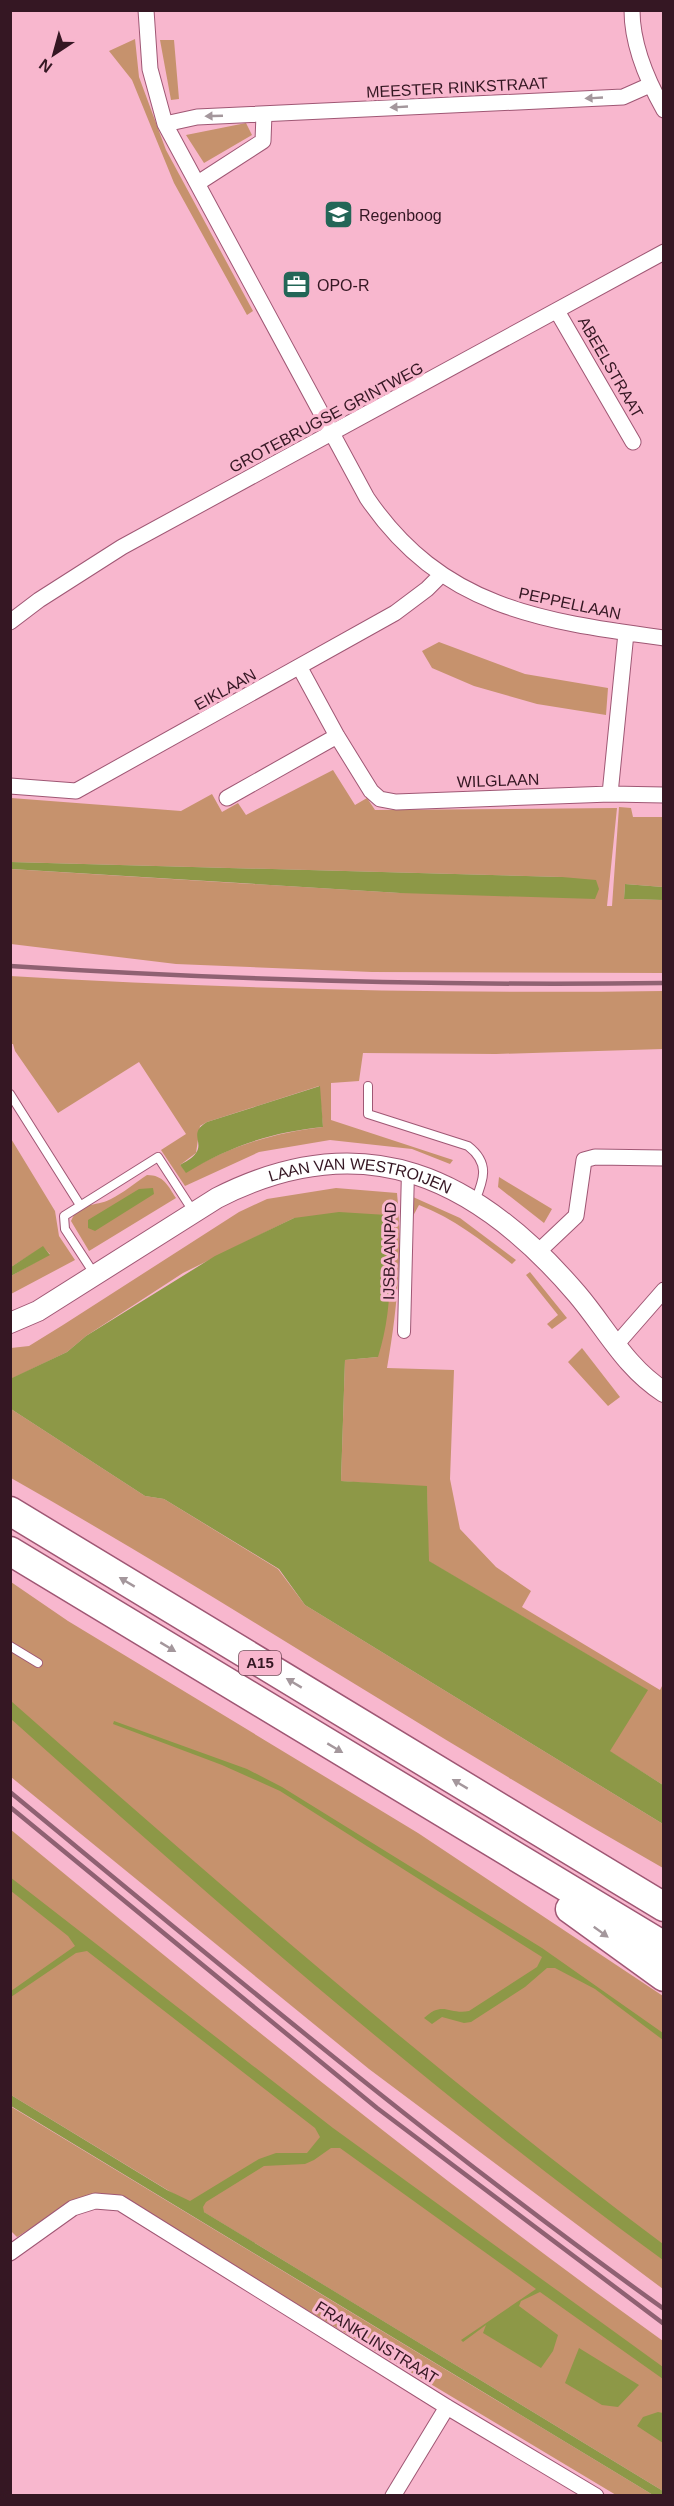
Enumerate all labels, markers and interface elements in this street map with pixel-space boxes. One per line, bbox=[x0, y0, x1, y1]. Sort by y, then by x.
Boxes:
north arrow bbox=[24, 24, 84, 84]
text: N bbox=[36, 55, 55, 76]
street label: MEESTER RINKSTRAAT bbox=[366, 74, 549, 101]
one-way arrow bbox=[584, 94, 603, 103]
one-way arrow bbox=[390, 103, 409, 112]
one-way arrow bbox=[205, 111, 224, 121]
school or university icon: Regenboog bbox=[322, 199, 354, 231]
place label: Regenboog bbox=[359, 207, 442, 224]
office icon: OPO-R bbox=[280, 269, 312, 301]
place label: OPO-R bbox=[317, 277, 369, 294]
street label: ABEELSTRAAT bbox=[575, 314, 646, 421]
street label: GROTEBRUGSE GRINTWEG bbox=[226, 359, 426, 476]
street label: PEPPELLAAN bbox=[517, 584, 623, 623]
street label: EIKLAAN bbox=[192, 666, 259, 713]
street label: WILGLAAN bbox=[456, 771, 540, 790]
street label: LAAN VAN WESTROIJEN bbox=[266, 1155, 454, 1197]
street label: IJSBAANPAD bbox=[380, 1202, 399, 1300]
one-way arrow bbox=[119, 1576, 135, 1587]
one-way arrow bbox=[160, 1641, 176, 1652]
road number: A15 bbox=[239, 1651, 281, 1675]
one-way arrow bbox=[286, 1678, 302, 1689]
one-way arrow bbox=[327, 1742, 343, 1753]
one-way arrow bbox=[452, 1779, 468, 1790]
one-way arrow bbox=[593, 1925, 608, 1937]
street label: FRANKLINSTRAAT bbox=[312, 2298, 441, 2387]

